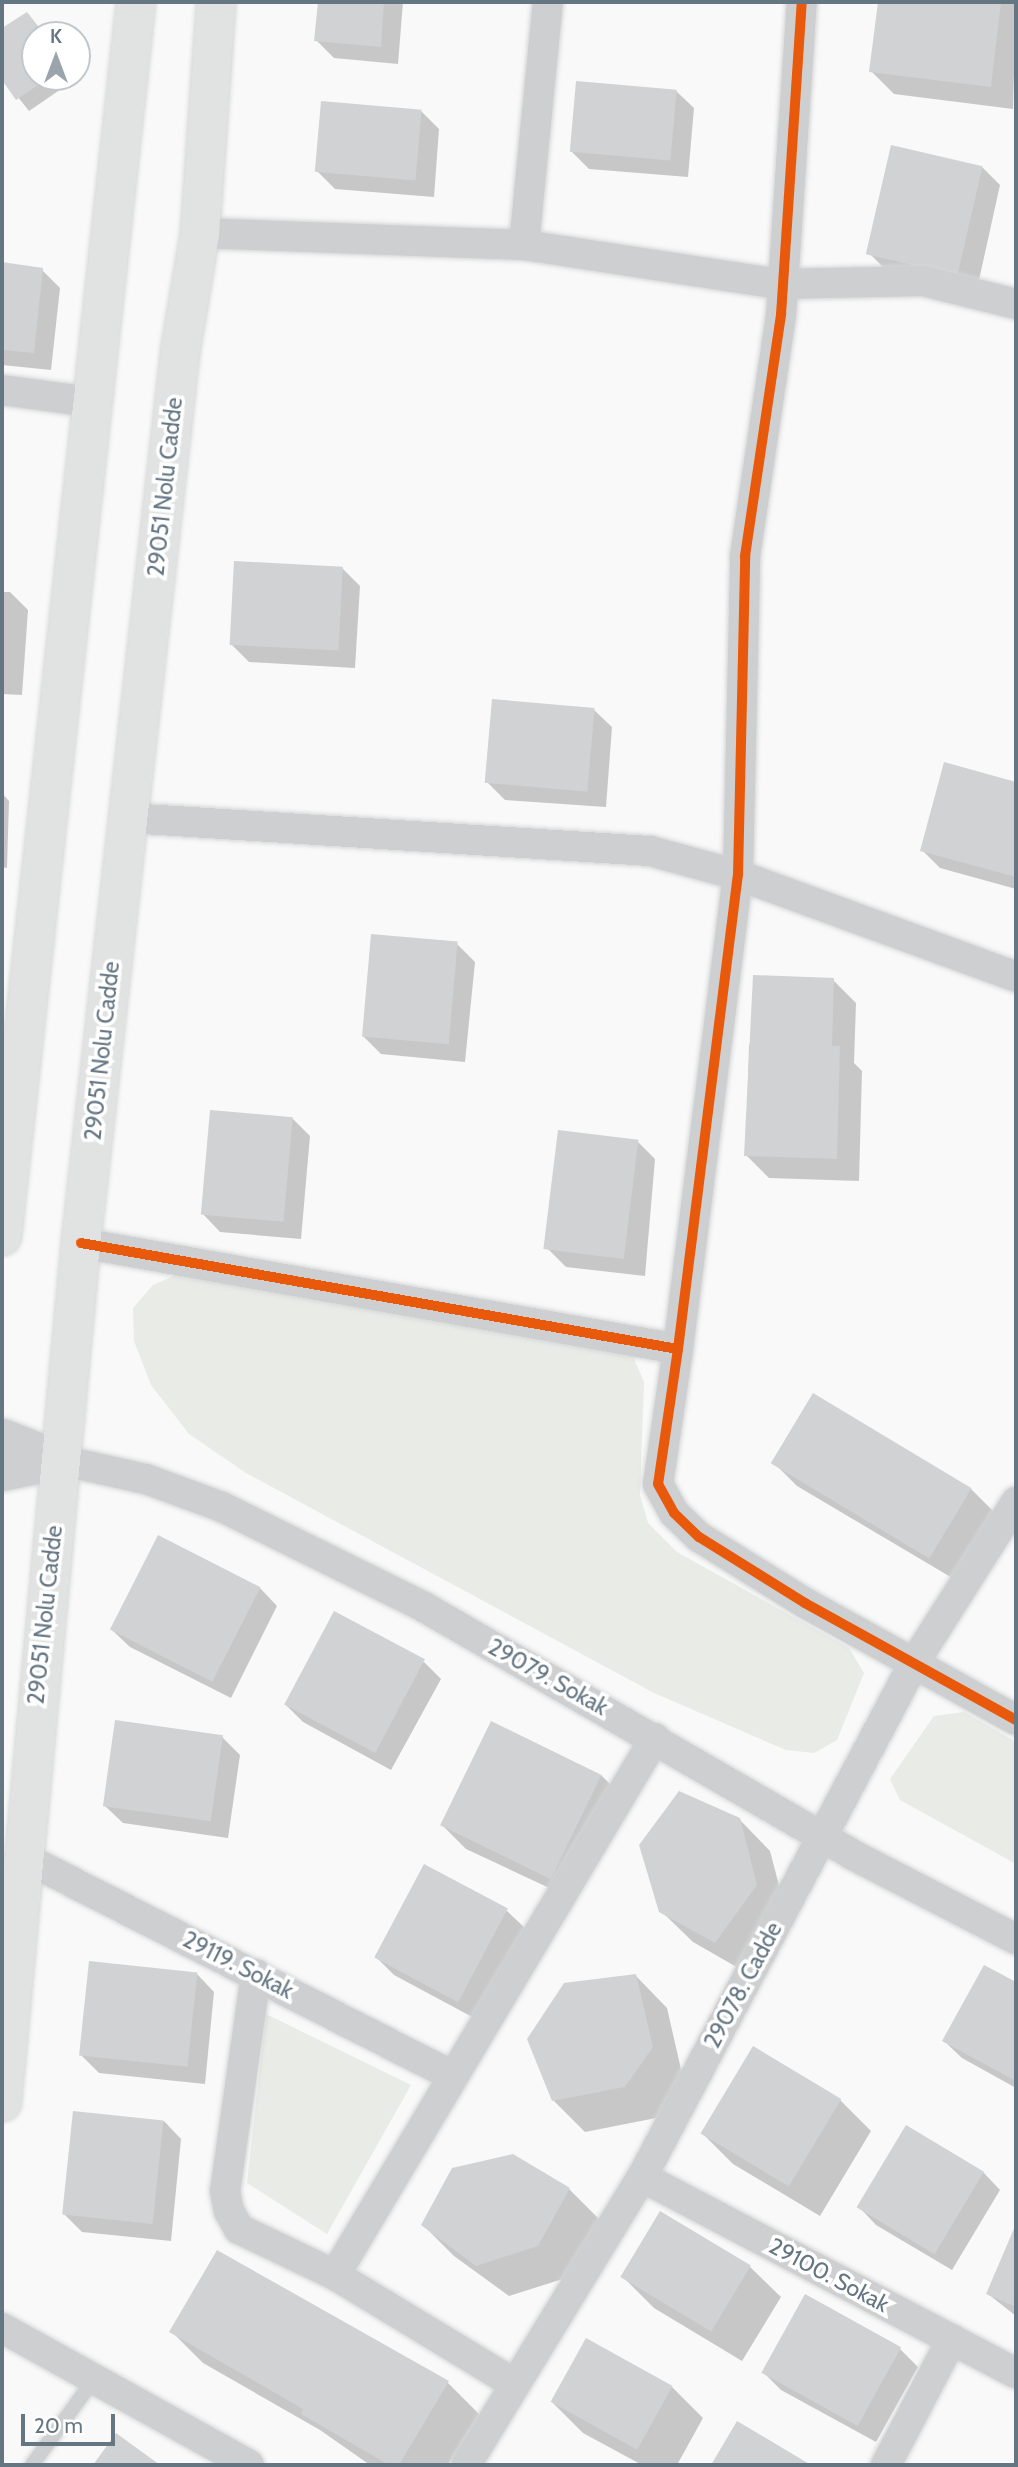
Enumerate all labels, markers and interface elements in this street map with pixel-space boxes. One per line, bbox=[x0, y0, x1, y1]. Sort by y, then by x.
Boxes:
north arrow bbox=[21, 21, 91, 91]
text: K bbox=[50, 25, 62, 48]
street label: 29051 Nolu Cadde bbox=[142, 396, 188, 578]
street label: 29051 Nolu Cadde bbox=[79, 960, 125, 1142]
street label: 29051 Nolu Cadde bbox=[22, 1524, 68, 1706]
street label: 29079. Sokak bbox=[483, 1633, 613, 1721]
street label: 29078. Cadde bbox=[698, 1917, 788, 2053]
street label: 29119. Sokak bbox=[178, 1925, 298, 2005]
street label: 29100. Sokak bbox=[764, 2232, 894, 2318]
scale bar bbox=[24, 2400, 119, 2444]
text: 20 m bbox=[34, 2413, 83, 2438]

